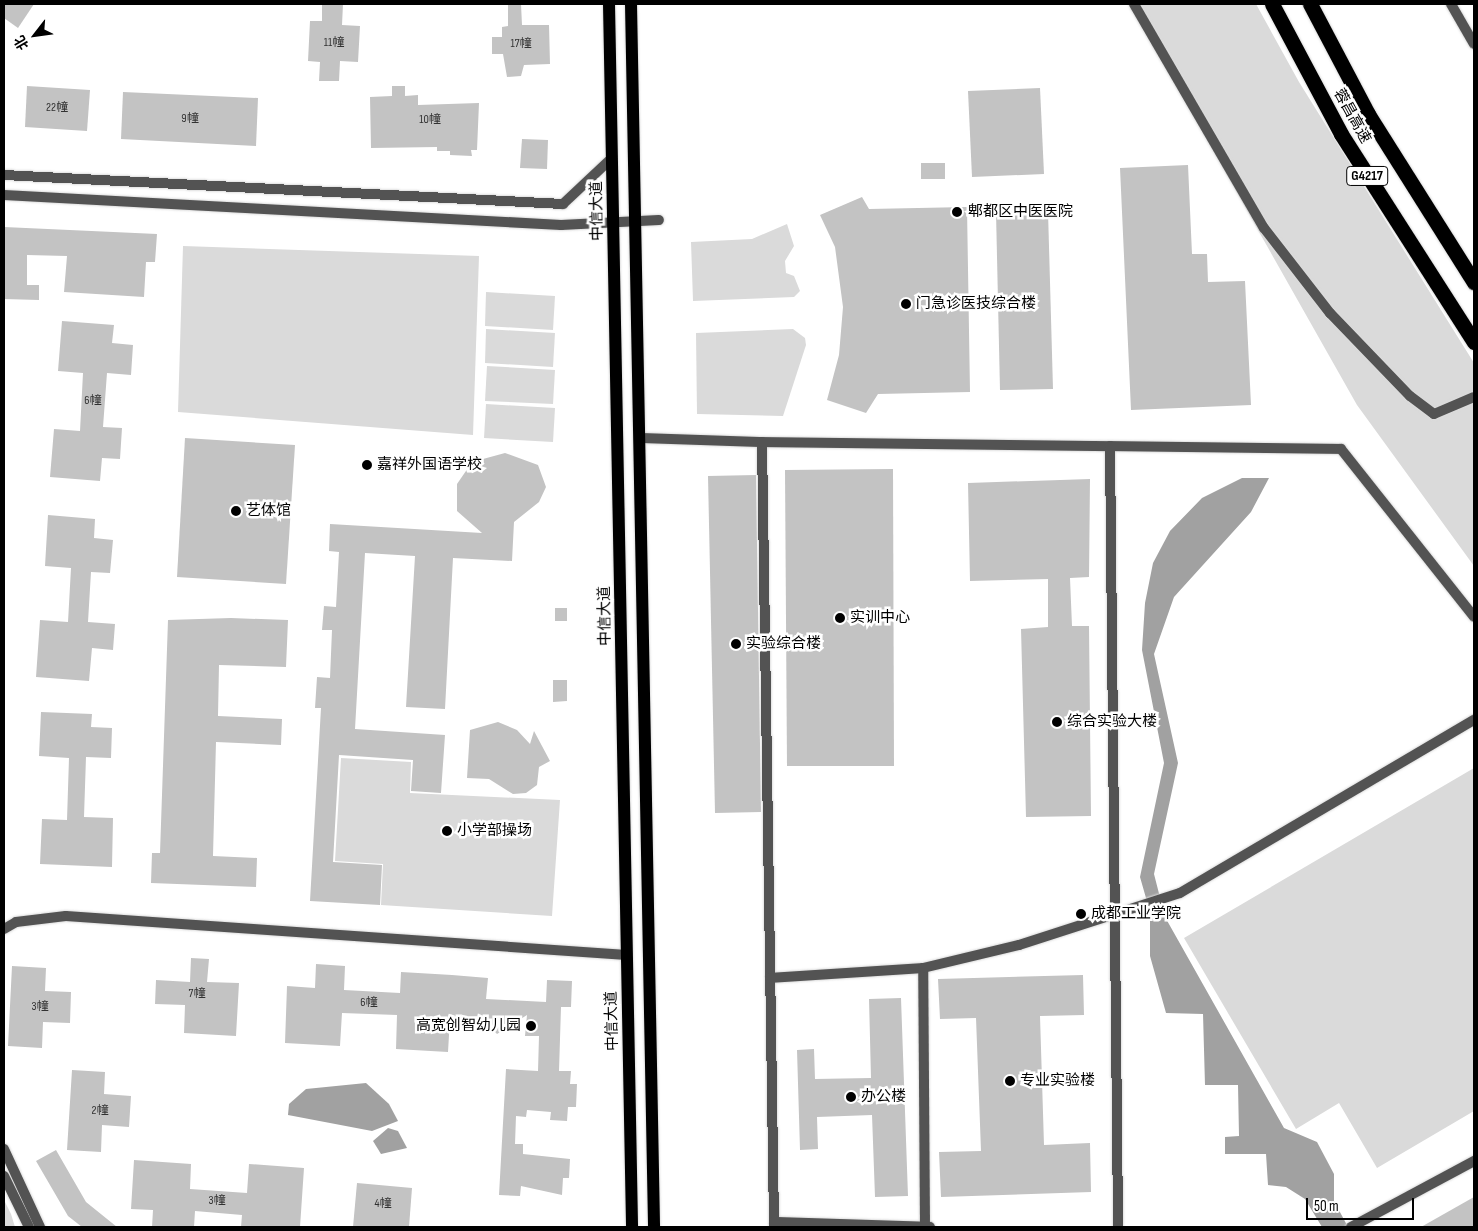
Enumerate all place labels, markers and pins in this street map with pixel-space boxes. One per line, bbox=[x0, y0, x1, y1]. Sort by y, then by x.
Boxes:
place label: 郫都区中医医院 bbox=[968, 203, 1073, 221]
marker: 郫都区中医医院 bbox=[950, 205, 964, 219]
place label: 门急诊医技综合楼 bbox=[916, 295, 1036, 313]
marker: 门急诊医技综合楼 bbox=[900, 298, 912, 310]
place label: 嘉祥外国语学校 bbox=[377, 456, 482, 474]
marker: 嘉祥外国语学校 bbox=[361, 459, 373, 471]
place label: 艺体馆 bbox=[246, 502, 291, 520]
marker: 艺体馆 bbox=[230, 505, 242, 517]
place label: 实训中心 bbox=[850, 609, 910, 627]
marker: 实训中心 bbox=[834, 612, 846, 624]
place label: 实验综合楼 bbox=[746, 635, 821, 653]
marker: 实验综合楼 bbox=[730, 638, 742, 650]
place label: 综合实验大楼 bbox=[1067, 713, 1157, 731]
marker: 综合实验大楼 bbox=[1051, 716, 1063, 728]
place label: 小学部操场 bbox=[457, 822, 532, 840]
marker: 小学部操场 bbox=[441, 825, 453, 837]
place label: 成都工业学院 bbox=[1091, 905, 1181, 923]
marker: 成都工业学院 bbox=[1075, 908, 1087, 920]
place label: 高宽创智幼儿园 bbox=[416, 1017, 521, 1035]
marker: 高宽创智幼儿园 bbox=[525, 1020, 537, 1032]
place label: 专业实验楼 bbox=[1020, 1072, 1095, 1090]
marker: 专业实验楼 bbox=[1004, 1075, 1016, 1087]
place label: 办公楼 bbox=[861, 1088, 906, 1106]
marker: 办公楼 bbox=[845, 1091, 857, 1103]

